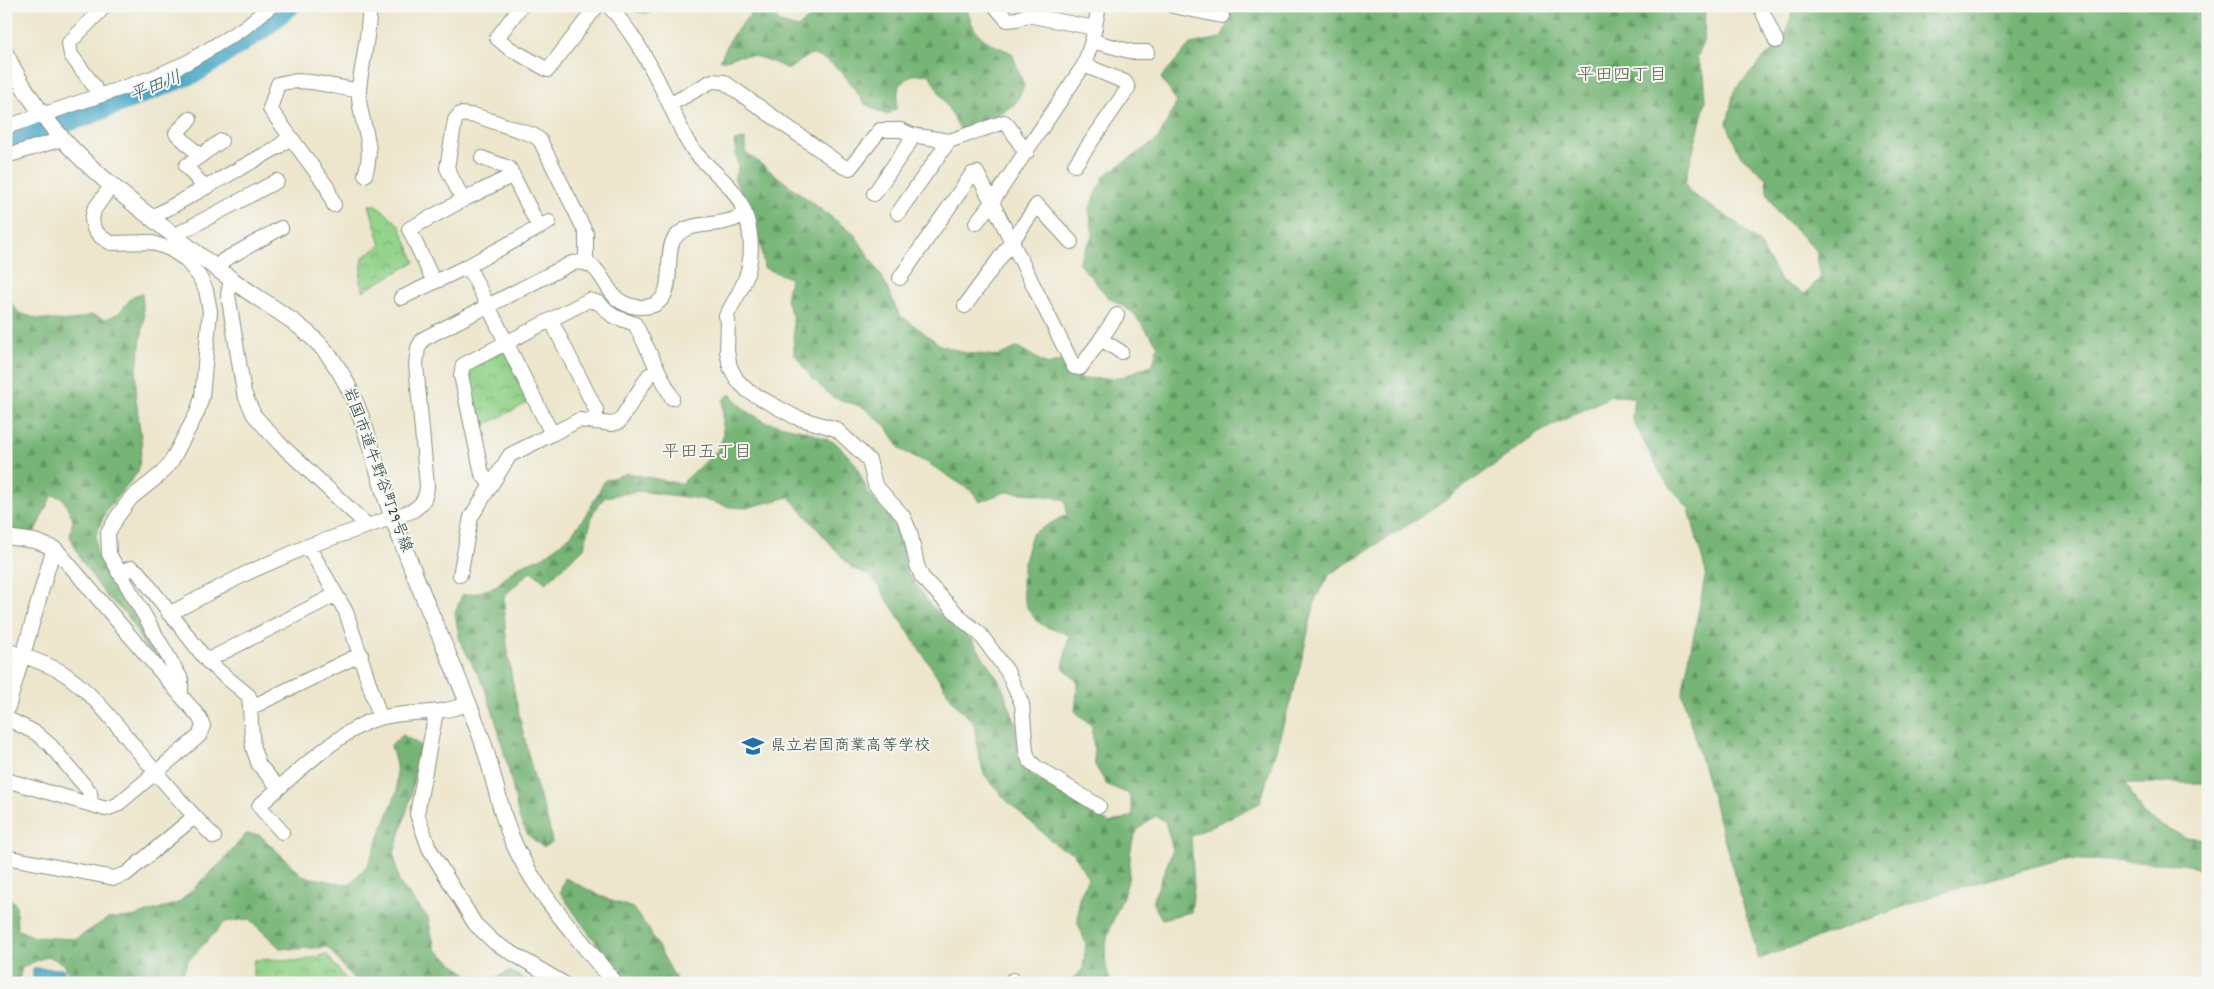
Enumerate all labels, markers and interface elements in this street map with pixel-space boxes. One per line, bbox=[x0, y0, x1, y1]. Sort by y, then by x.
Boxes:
district label: 平田四丁目 bbox=[1577, 64, 1667, 89]
water label: 平田川 bbox=[126, 66, 186, 110]
street label: 岩国市道牛野谷町29号線 bbox=[336, 384, 418, 556]
district label: 平田五丁目 bbox=[662, 441, 752, 466]
school or university icon: 県立岩国商業高等学校 bbox=[740, 733, 766, 759]
place label: 県立岩国商業高等学校 bbox=[770, 735, 930, 758]

